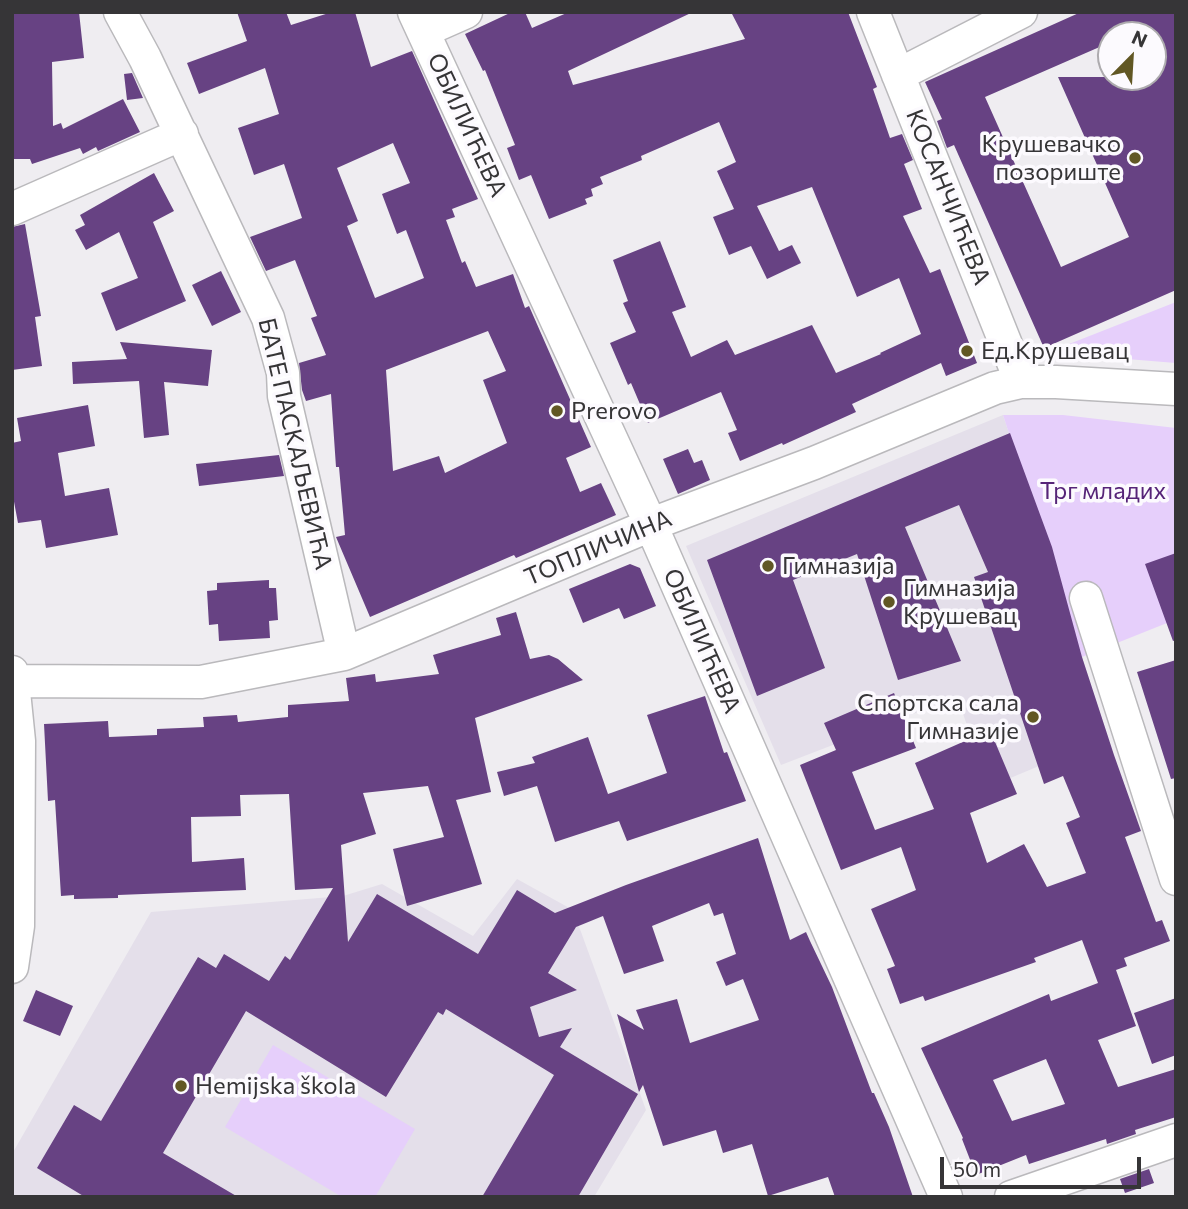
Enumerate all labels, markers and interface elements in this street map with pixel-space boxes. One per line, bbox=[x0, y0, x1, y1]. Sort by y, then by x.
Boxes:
north arrow bbox=[1097, 21, 1167, 91]
text: N bbox=[1129, 25, 1151, 52]
street label: ОБИЛИЋЕВА bbox=[421, 48, 513, 202]
street label: КОСАНЧИЋЕВА bbox=[900, 105, 996, 289]
place label: Крушевачко позориште bbox=[982, 130, 1121, 186]
marker: Крушевачко позориште bbox=[1127, 150, 1143, 166]
street label: БАТЕ ПАСКАЉЕВИЋА bbox=[252, 315, 338, 573]
place label: Ед.Крушевац bbox=[981, 337, 1129, 365]
marker: Ед.Крушевац bbox=[959, 343, 975, 359]
place label: Prerovo bbox=[571, 397, 657, 425]
marker: Prerovo bbox=[549, 403, 565, 419]
park label: Трг младих bbox=[1040, 477, 1166, 505]
street label: ТОПЛИЧИНА bbox=[520, 504, 676, 592]
place label: Гимназија bbox=[782, 552, 894, 580]
marker: Гимназија bbox=[760, 558, 776, 574]
street label: ОБИЛИЋЕВА bbox=[657, 564, 747, 718]
place label: Гимназија Крушевац bbox=[903, 574, 1017, 630]
marker: Гимназија Крушевац bbox=[881, 594, 897, 610]
place label: Спортска сала Гимназије bbox=[857, 689, 1019, 745]
marker: Спортска сала Гимназије bbox=[1025, 709, 1041, 725]
place label: Hemijska škola bbox=[195, 1072, 356, 1100]
marker: Hemijska škola bbox=[173, 1078, 189, 1094]
scale bar bbox=[943, 1142, 1144, 1186]
text: 50 m bbox=[953, 1156, 1001, 1181]

